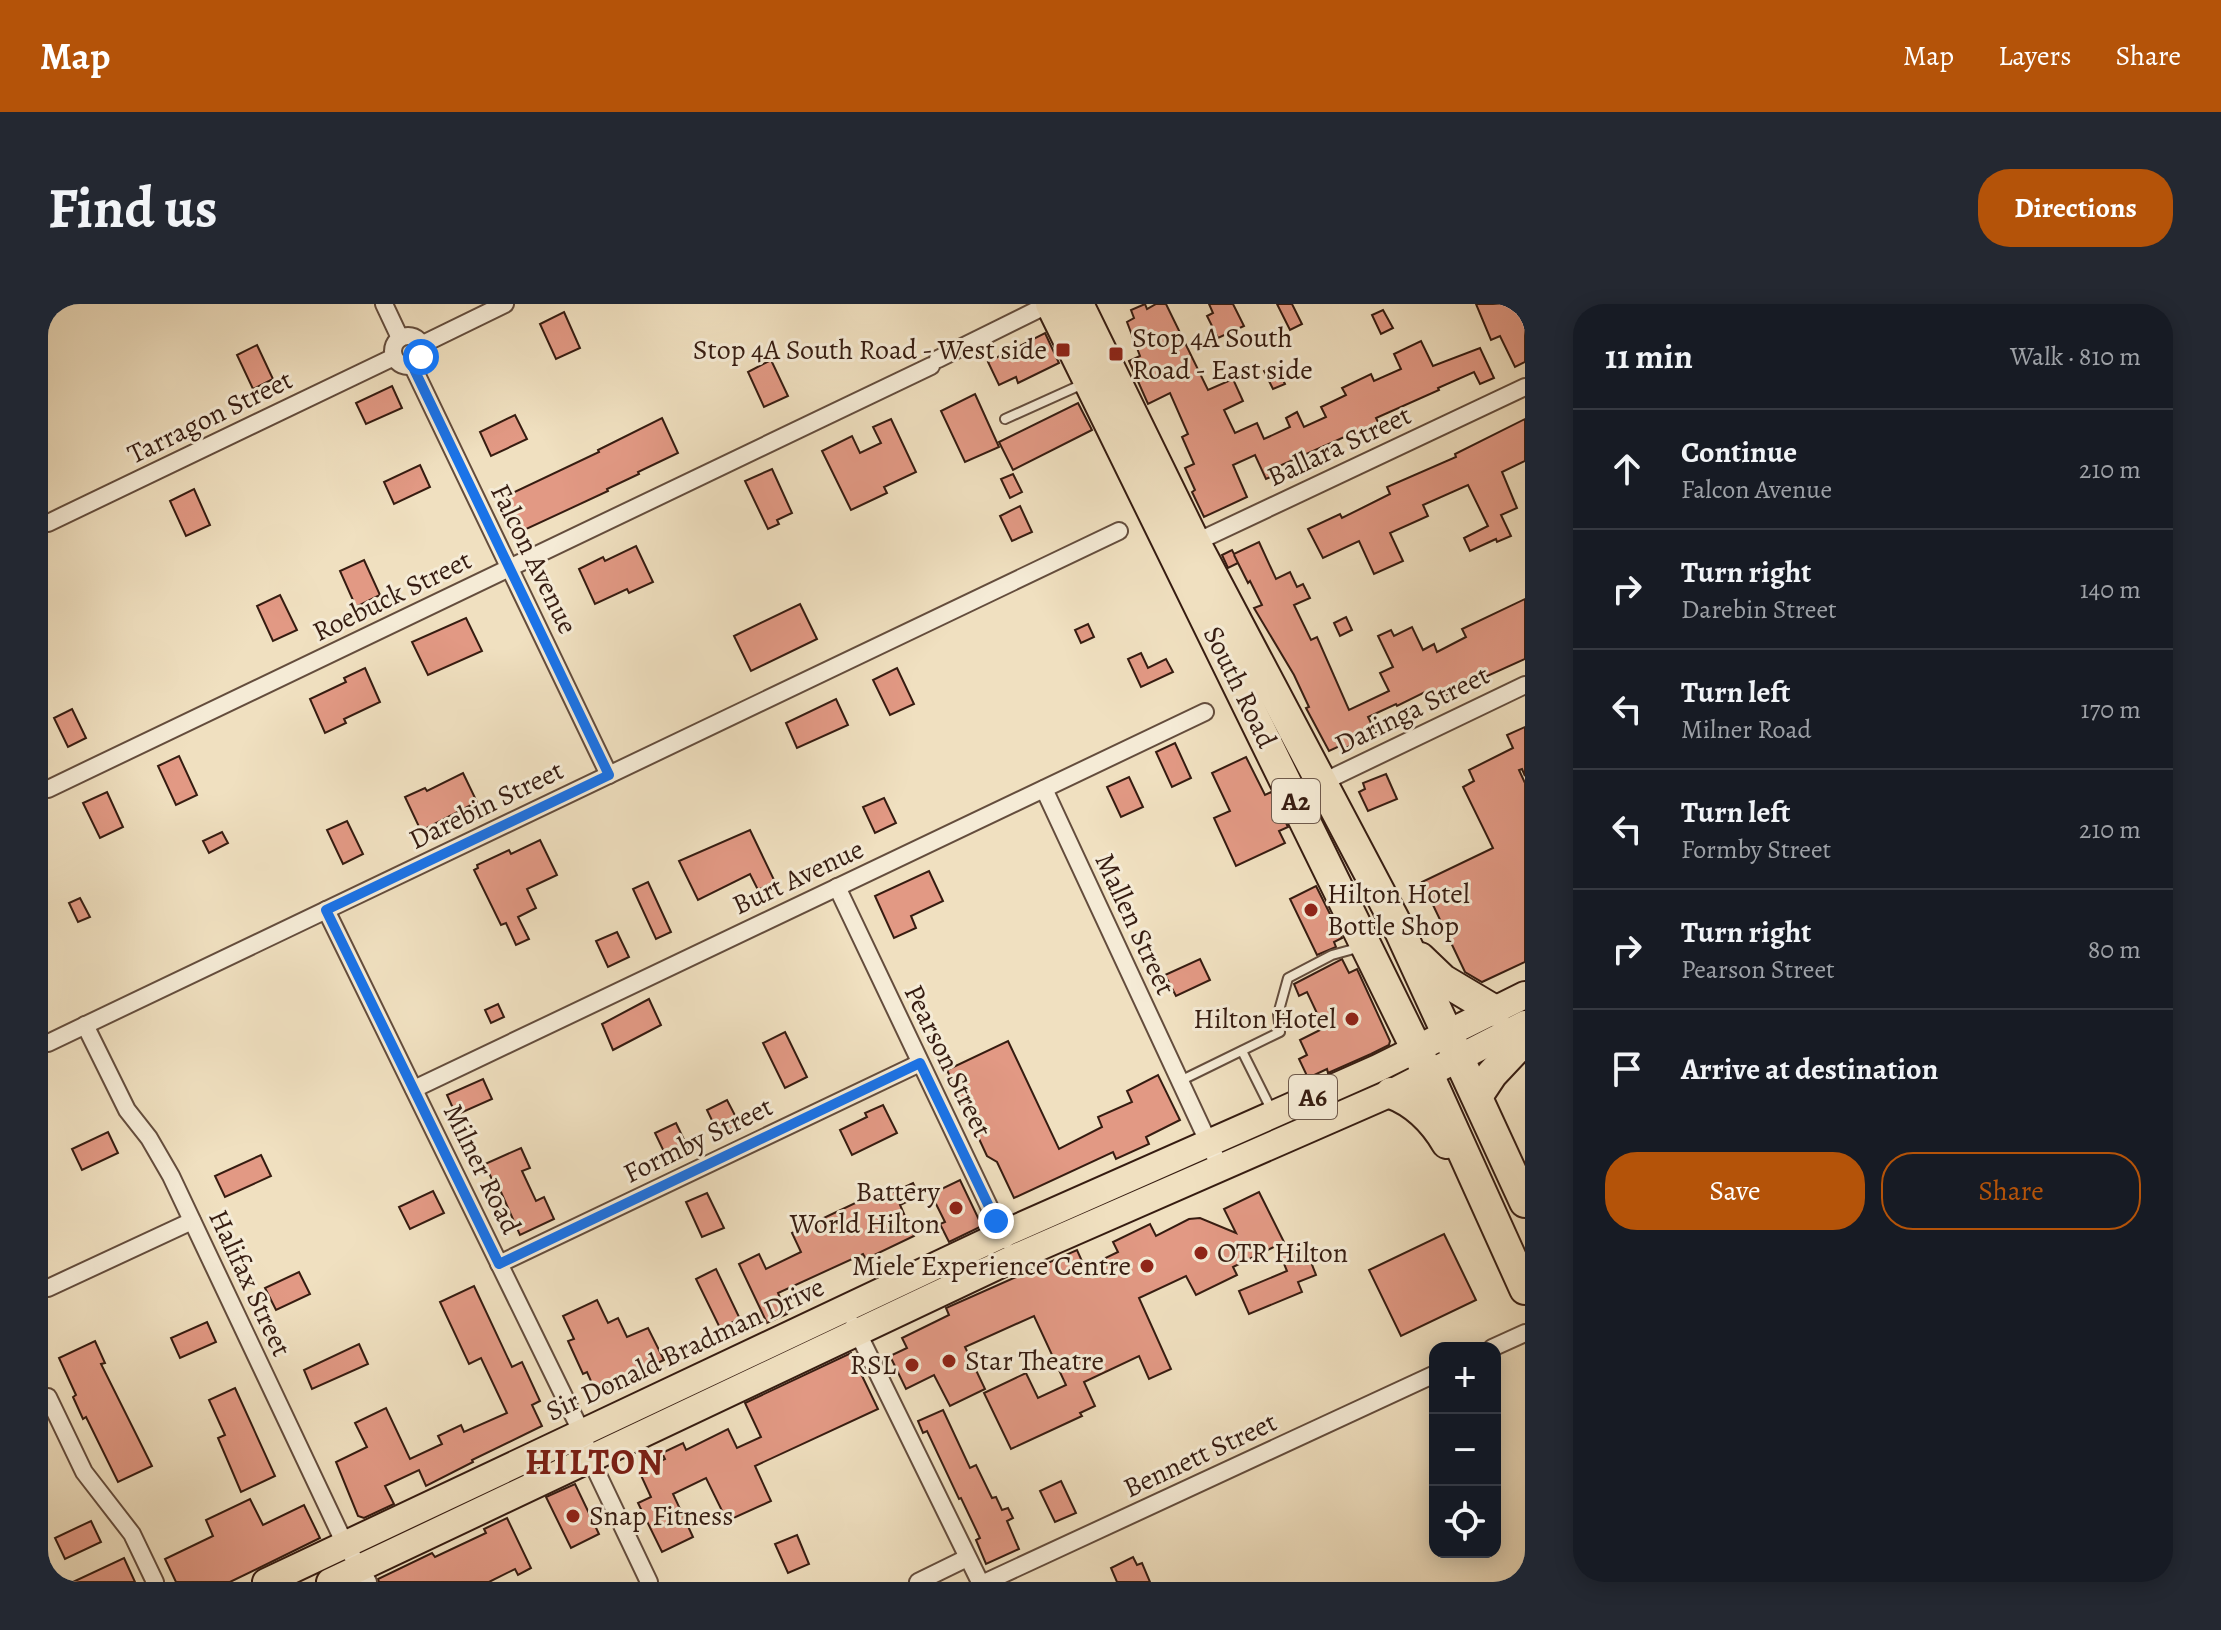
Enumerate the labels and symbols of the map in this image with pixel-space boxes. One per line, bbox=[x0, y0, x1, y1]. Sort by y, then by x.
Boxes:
place label: Stop 4A South Road - East side bbox=[1132, 319, 1313, 389]
place label: Stop 4A South Road - West side bbox=[693, 331, 1047, 369]
route start bbox=[403, 339, 439, 375]
marker: Stop 4A South Road - West side bbox=[1054, 341, 1072, 359]
marker: Stop 4A South Road - East side bbox=[1107, 345, 1125, 363]
street label: Tarragon Street bbox=[121, 361, 299, 473]
street label: Ballara Street bbox=[1261, 396, 1417, 496]
street label: Falcon Avenue bbox=[481, 478, 587, 640]
street label: Roebuck Street bbox=[306, 541, 478, 651]
street label: South Road bbox=[1194, 620, 1286, 755]
street label: Daringa Street bbox=[1328, 656, 1496, 764]
street label: Darebin Street bbox=[402, 751, 570, 859]
road number: A2 bbox=[1272, 779, 1320, 823]
street label: Burt Avenue bbox=[726, 830, 870, 924]
street label: Mallen Street bbox=[1086, 847, 1184, 1001]
place label: Hilton Hotel Bottle Shop bbox=[1327, 875, 1470, 945]
marker: Hilton Hotel Bottle Shop bbox=[1302, 901, 1320, 919]
street label: Pearson Street bbox=[895, 978, 1001, 1144]
place label: Hilton Hotel bbox=[1193, 1000, 1336, 1038]
marker: Hilton Hotel bbox=[1343, 1010, 1361, 1028]
road number: A6 bbox=[1289, 1075, 1337, 1119]
street label: Formby Street bbox=[617, 1087, 779, 1193]
street label: Milner Road bbox=[434, 1097, 530, 1241]
place label: Battery World Hilton bbox=[789, 1173, 941, 1243]
marker: Battery World Hilton bbox=[947, 1199, 965, 1217]
street label: Halifax Street bbox=[199, 1203, 301, 1363]
route end bbox=[978, 1203, 1014, 1239]
place label: OTR Hilton bbox=[1217, 1234, 1348, 1272]
marker: OTR Hilton bbox=[1192, 1244, 1210, 1262]
place label: Miele Experience Centre bbox=[852, 1247, 1131, 1285]
marker: Miele Experience Centre bbox=[1138, 1257, 1156, 1275]
street label: Sir Donald Bradman Drive bbox=[540, 1268, 830, 1430]
place label: Star Theatre bbox=[965, 1342, 1104, 1380]
place label: RSL bbox=[850, 1346, 897, 1384]
marker: Star Theatre bbox=[940, 1352, 958, 1370]
marker: RSL bbox=[903, 1356, 921, 1374]
street label: Bennett Street bbox=[1117, 1403, 1283, 1507]
district label: HILTON bbox=[525, 1437, 665, 1486]
place label: Snap Fitness bbox=[589, 1497, 734, 1535]
marker: Snap Fitness bbox=[564, 1507, 582, 1525]

